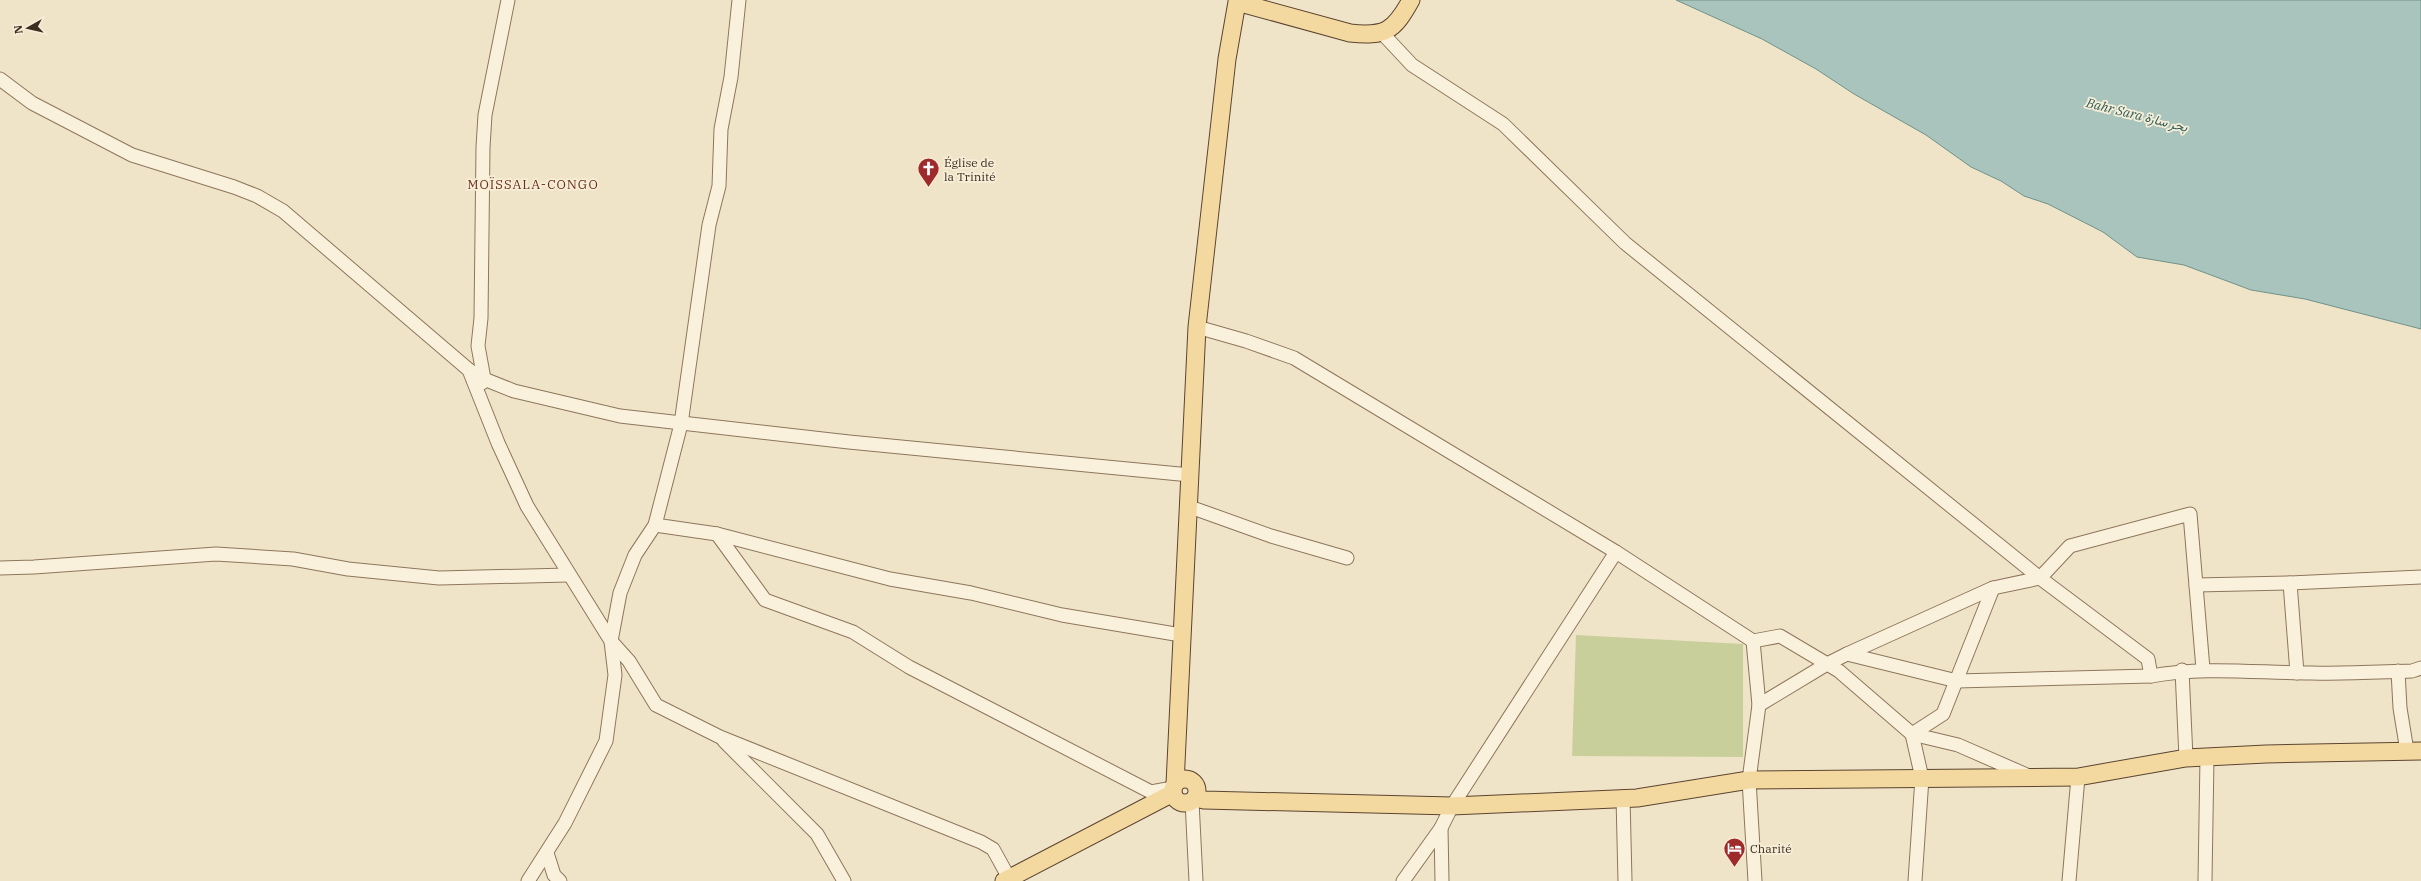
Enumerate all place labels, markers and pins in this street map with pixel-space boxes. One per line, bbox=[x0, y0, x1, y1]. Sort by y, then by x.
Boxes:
place label: Église de la Trinité bbox=[944, 155, 996, 184]
church icon: Église de la Trinité bbox=[915, 156, 941, 189]
hotel icon: Charité bbox=[1721, 835, 1747, 868]
place label: Charité bbox=[1750, 841, 1792, 856]

